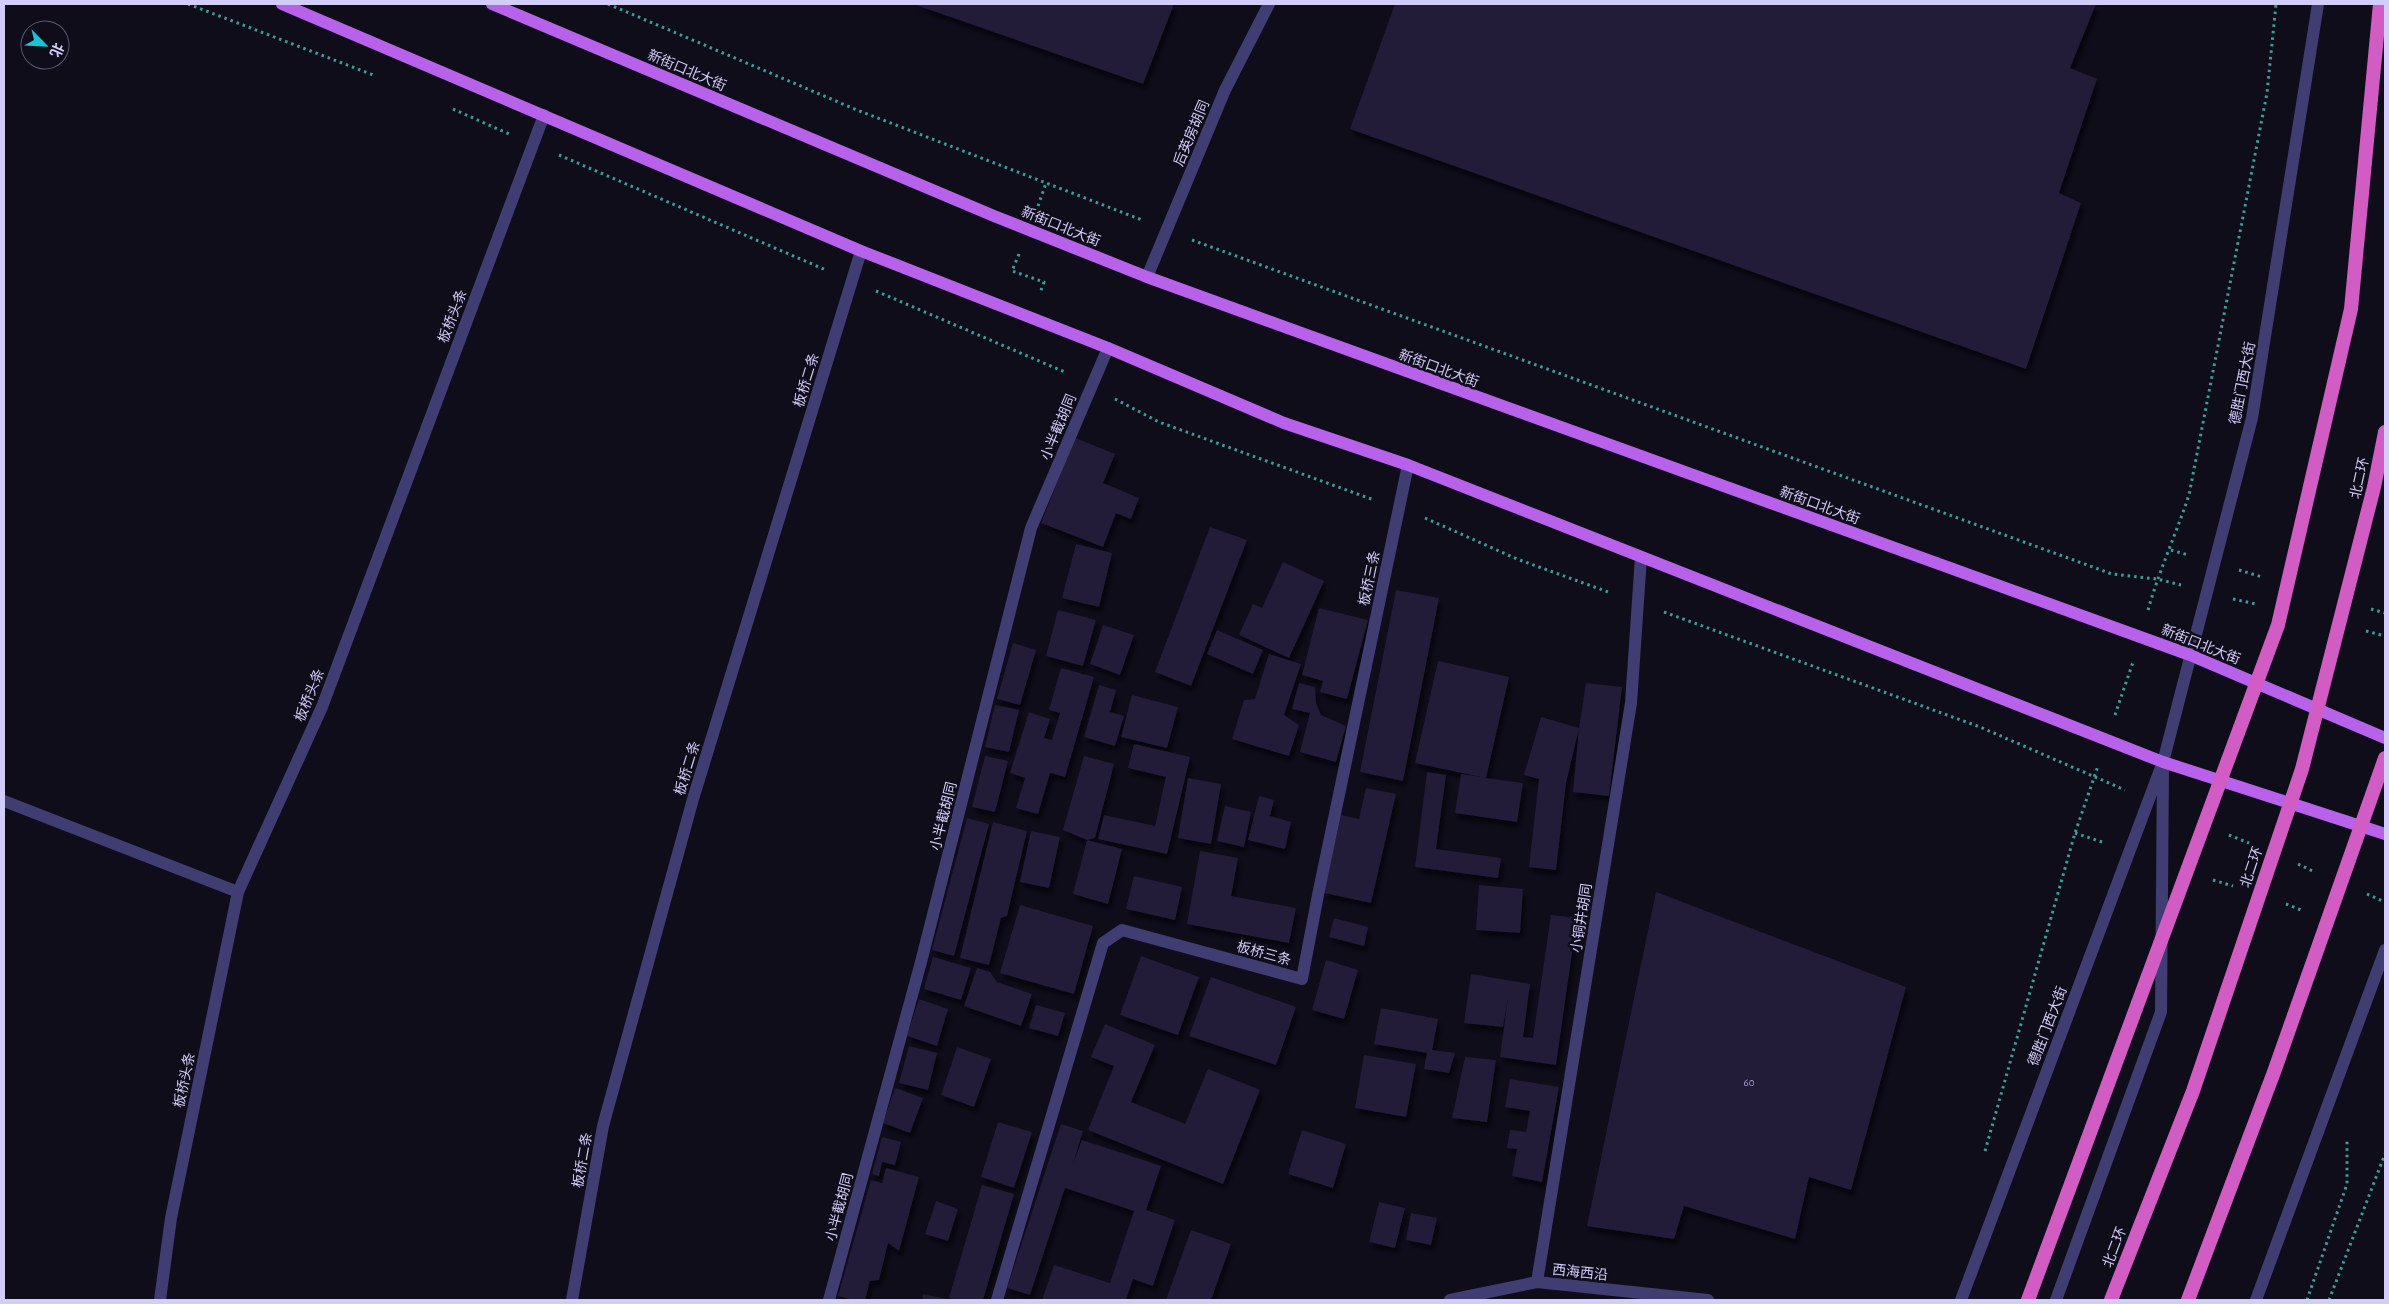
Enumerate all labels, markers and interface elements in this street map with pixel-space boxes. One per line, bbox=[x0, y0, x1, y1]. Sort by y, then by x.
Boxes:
north arrow bbox=[20, 20, 70, 70]
text: 北 bbox=[47, 41, 66, 60]
street label: 新街口北大街 bbox=[645, 46, 729, 94]
street label: 后英房胡同 bbox=[1171, 98, 1212, 168]
street label: 新街口北大街 bbox=[1019, 203, 1103, 249]
street label: 板桥头条 bbox=[435, 287, 470, 345]
street label: 德胜门西大街 bbox=[2226, 340, 2258, 426]
street label: 新街口北大街 bbox=[1397, 346, 1481, 390]
street label: 板桥二条 bbox=[791, 351, 822, 409]
street label: 小半截胡同 bbox=[1038, 392, 1079, 462]
street label: 北二环 bbox=[2346, 456, 2372, 500]
street label: 新街口北大街 bbox=[1778, 483, 1862, 527]
street label: 板桥三条 bbox=[1356, 549, 1383, 607]
street label: 新街口北大街 bbox=[2159, 621, 2243, 667]
street label: 板桥头条 bbox=[292, 666, 327, 724]
street label: 板桥二条 bbox=[672, 739, 703, 797]
street label: 小半截胡同 bbox=[928, 780, 959, 852]
street label: 北二环 bbox=[2237, 845, 2265, 889]
street label: 小铜井胡同 bbox=[1568, 882, 1594, 954]
street label: 板桥三条 bbox=[1235, 939, 1293, 968]
street label: 德胜门西大街 bbox=[2024, 984, 2070, 1068]
street label: 板桥头条 bbox=[171, 1051, 198, 1109]
house number: 60 bbox=[1744, 1077, 1755, 1088]
street label: 板桥二条 bbox=[570, 1131, 595, 1189]
street label: 小半截胡同 bbox=[823, 1171, 856, 1243]
street label: 北二环 bbox=[2099, 1225, 2129, 1269]
street label: 西海西沿 bbox=[1551, 1262, 1609, 1283]

